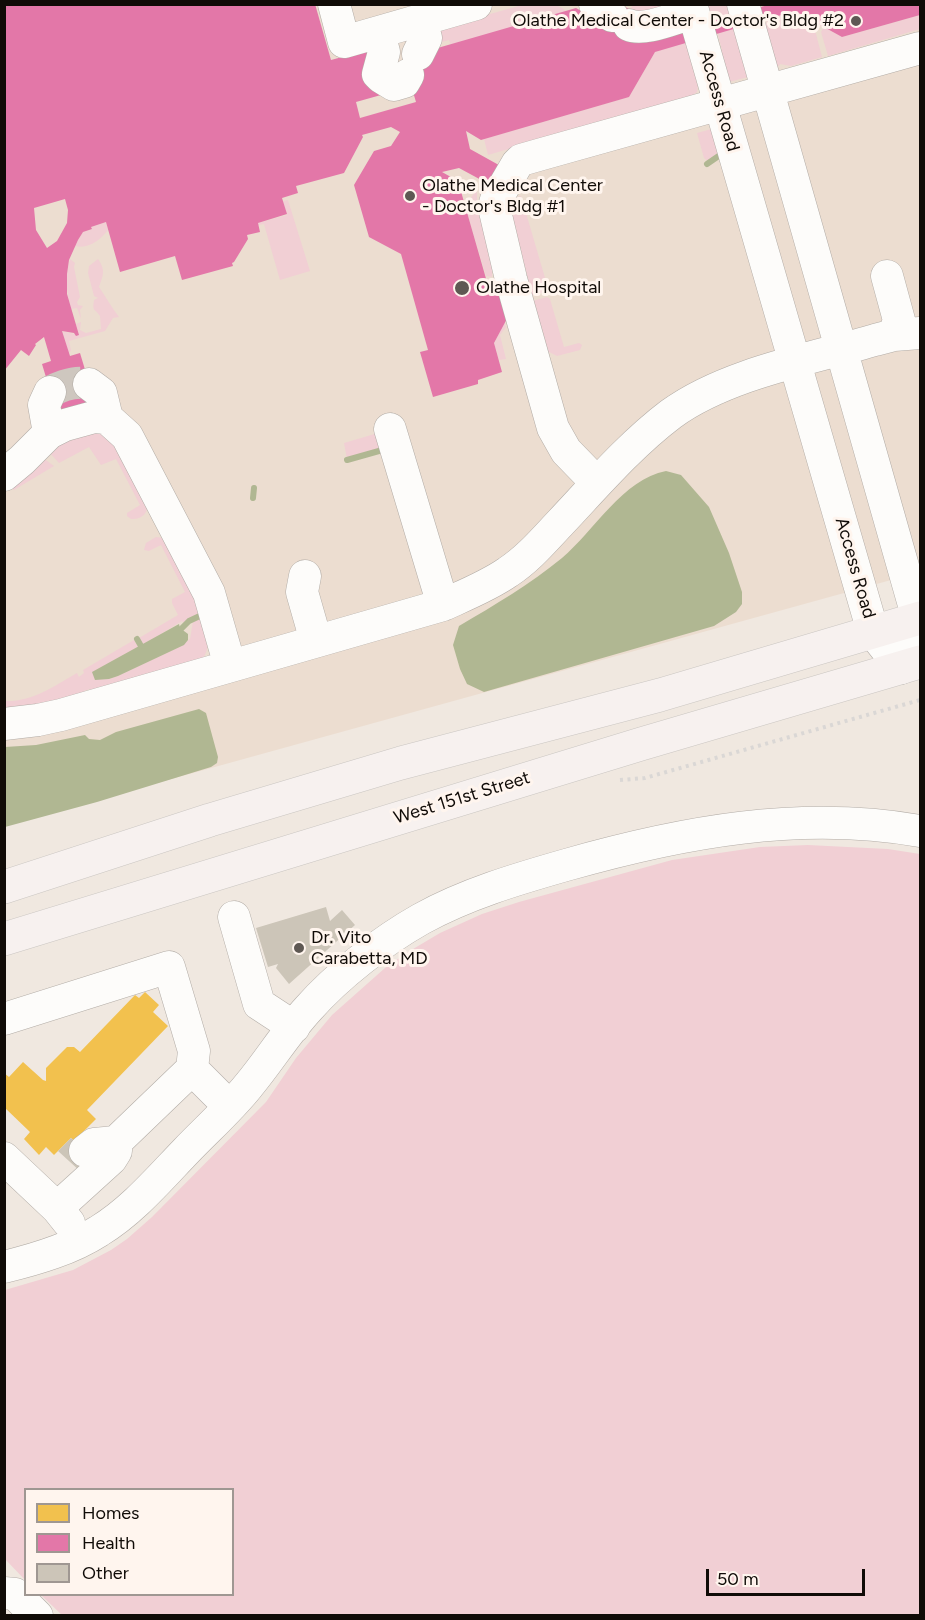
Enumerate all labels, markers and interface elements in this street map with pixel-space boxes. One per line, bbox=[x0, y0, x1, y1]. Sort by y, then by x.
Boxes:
place label: Olathe Medical Center - Doctor's Bldg #2 bbox=[513, 10, 844, 32]
marker: Olathe Medical Center - Doctor's Bldg #2 bbox=[849, 14, 863, 28]
street label: Access Road bbox=[694, 48, 744, 154]
place label: Olathe Medical Center - Doctor's Bldg #1 bbox=[422, 175, 603, 218]
marker: Olathe Medical Center - Doctor's Bldg #1 bbox=[403, 189, 417, 203]
place label: Olathe Hospital bbox=[476, 277, 601, 299]
marker: Olathe Hospital bbox=[453, 279, 471, 297]
street label: Access Road bbox=[830, 515, 880, 621]
street label: West 151st Street bbox=[391, 767, 533, 829]
place label: Dr. Vito Carabetta, MD bbox=[311, 927, 428, 970]
marker: Dr. Vito Carabetta, MD bbox=[292, 941, 306, 955]
legend bbox=[24, 1488, 234, 1596]
text: Homes bbox=[82, 1502, 140, 1524]
text: Health bbox=[82, 1532, 135, 1554]
scale bar bbox=[709, 1557, 868, 1595]
text: Other bbox=[82, 1562, 129, 1584]
text: 50 m bbox=[717, 1568, 759, 1590]

